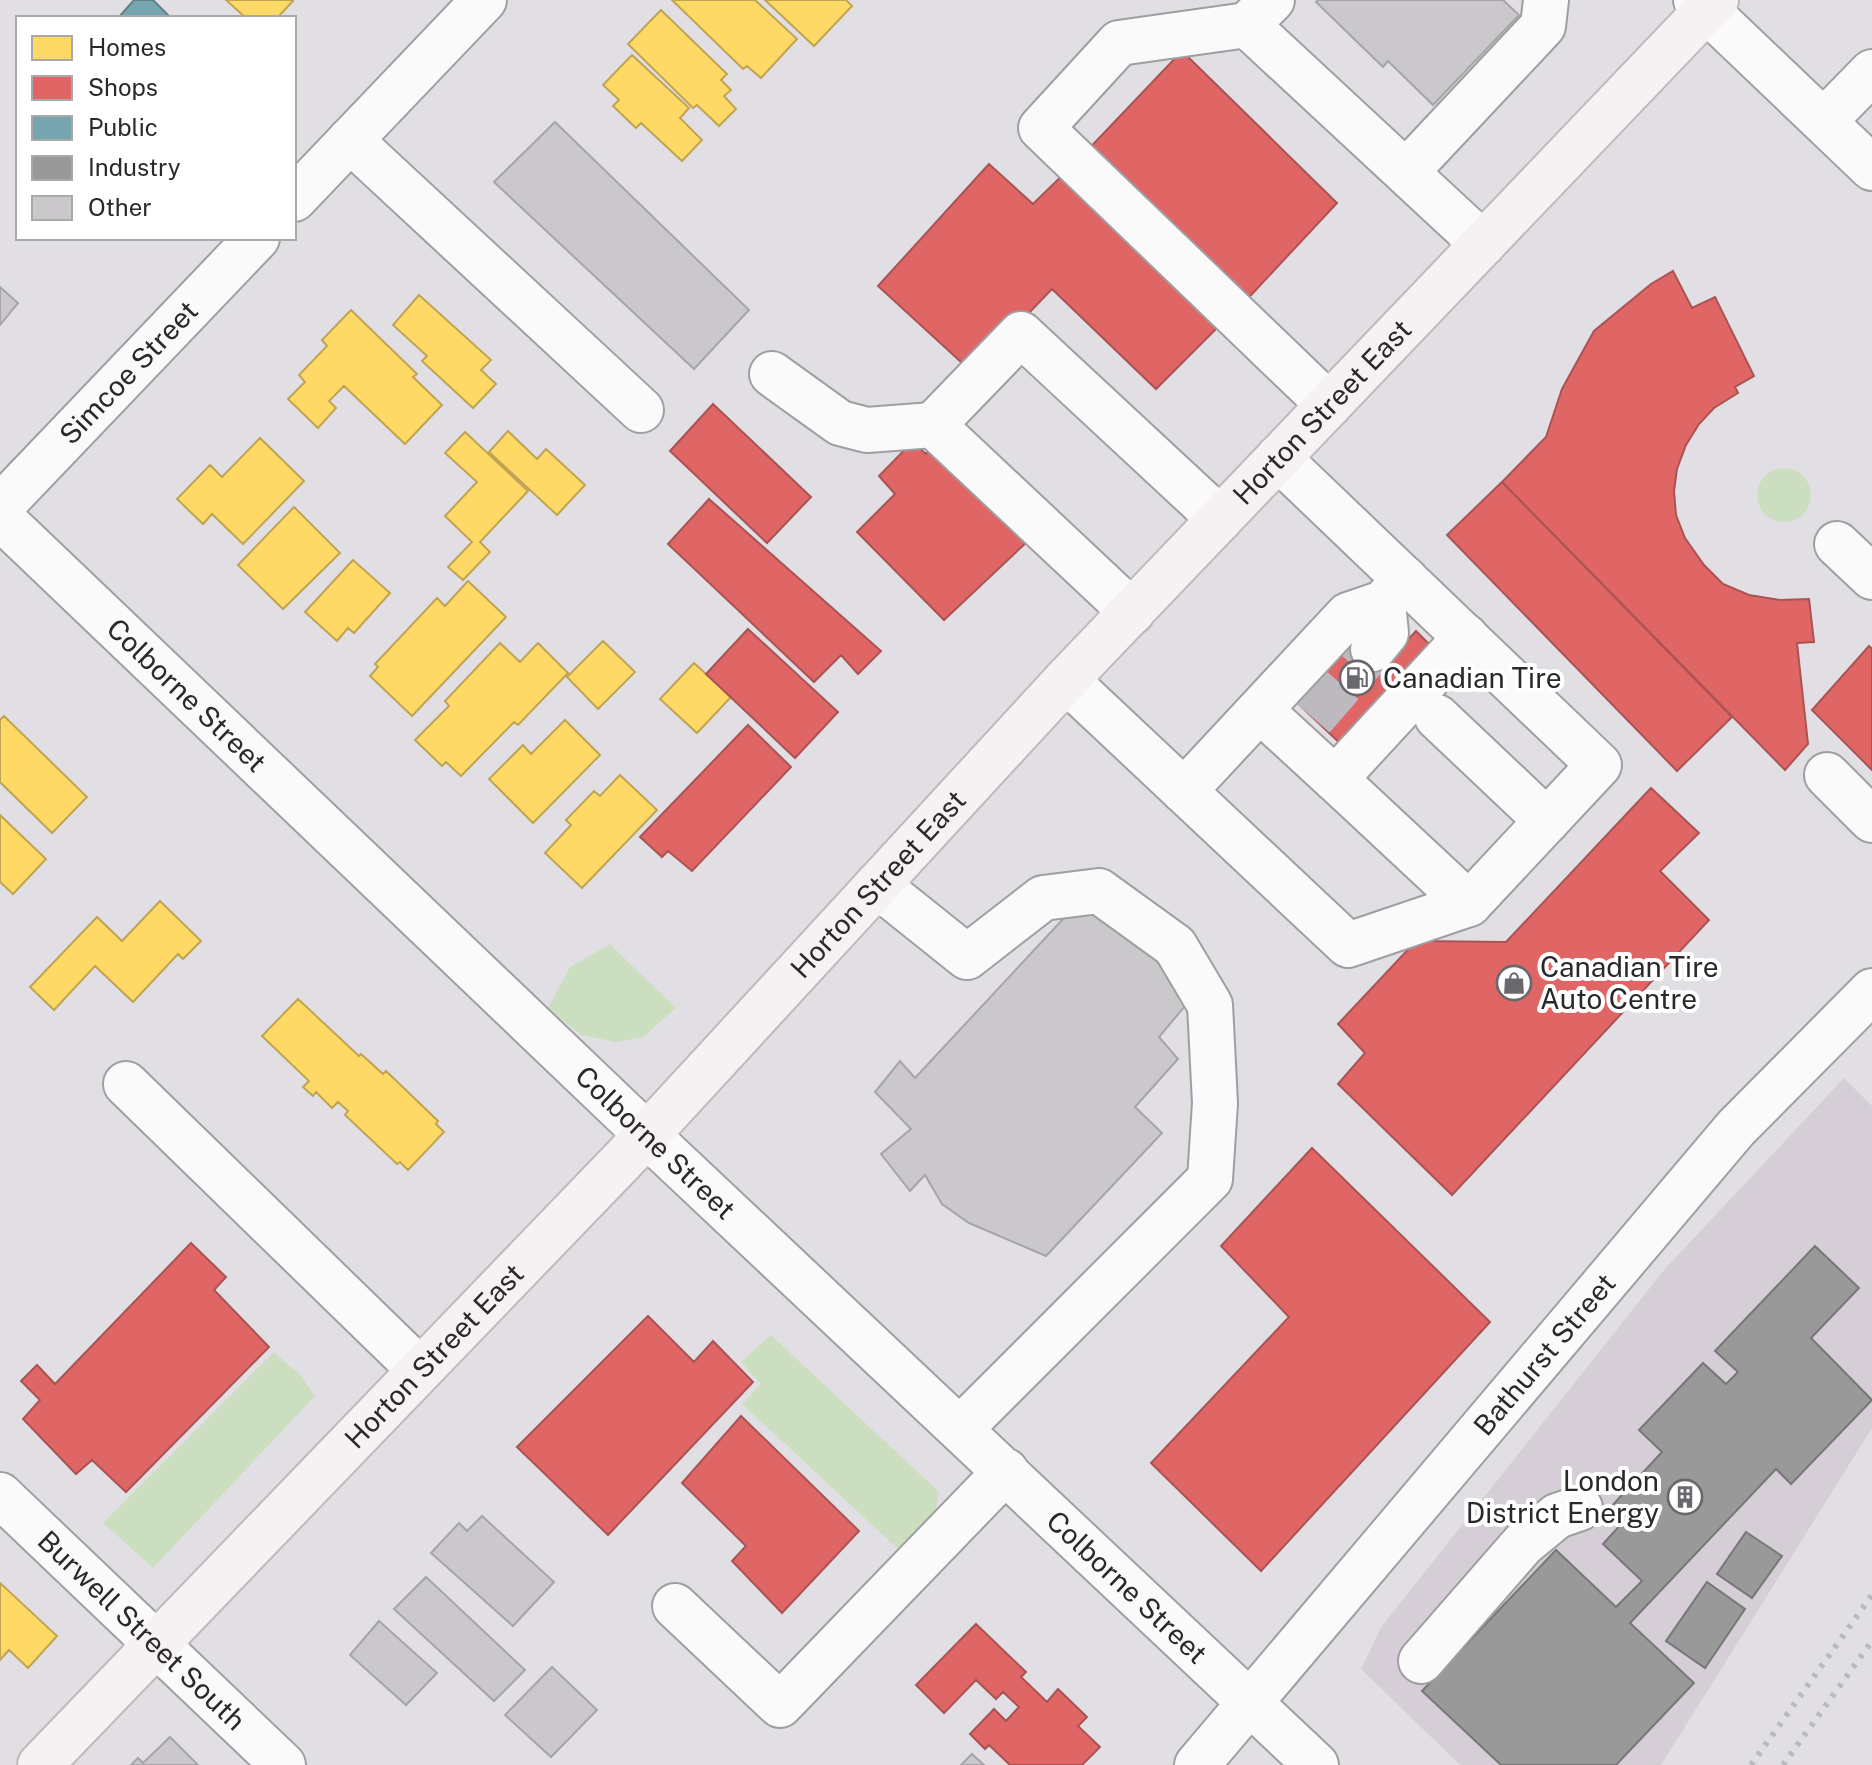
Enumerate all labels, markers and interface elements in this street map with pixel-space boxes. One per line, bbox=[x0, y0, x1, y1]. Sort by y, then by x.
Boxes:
legend bbox=[16, 16, 296, 240]
text: Homes bbox=[88, 33, 166, 61]
text: Shops bbox=[88, 73, 158, 101]
text: Public bbox=[88, 113, 158, 141]
text: Industry bbox=[88, 153, 181, 181]
text: Other bbox=[88, 193, 152, 221]
street label: Simcoe Street bbox=[52, 294, 204, 451]
street label: Horton Street East bbox=[1226, 313, 1418, 511]
street label: Colborne Street bbox=[101, 611, 273, 778]
fuel station icon: Canadian Tire bbox=[1338, 659, 1376, 697]
place label: Canadian Tire bbox=[1383, 661, 1562, 694]
street label: Horton Street East bbox=[783, 783, 972, 984]
place label: Canadian Tire Auto Centre bbox=[1540, 950, 1719, 1015]
shop icon: Canadian Tire Auto Centre bbox=[1495, 964, 1533, 1002]
street label: Colborne Street bbox=[569, 1059, 742, 1225]
street label: Horton Street East bbox=[338, 1257, 530, 1455]
street label: Bathurst Street bbox=[1466, 1266, 1622, 1442]
place label: London District Energy bbox=[1466, 1464, 1659, 1529]
building icon: London District Energy bbox=[1666, 1478, 1704, 1516]
street label: Colborne Street bbox=[1040, 1503, 1214, 1670]
street label: Burwell Street South bbox=[32, 1523, 253, 1736]

